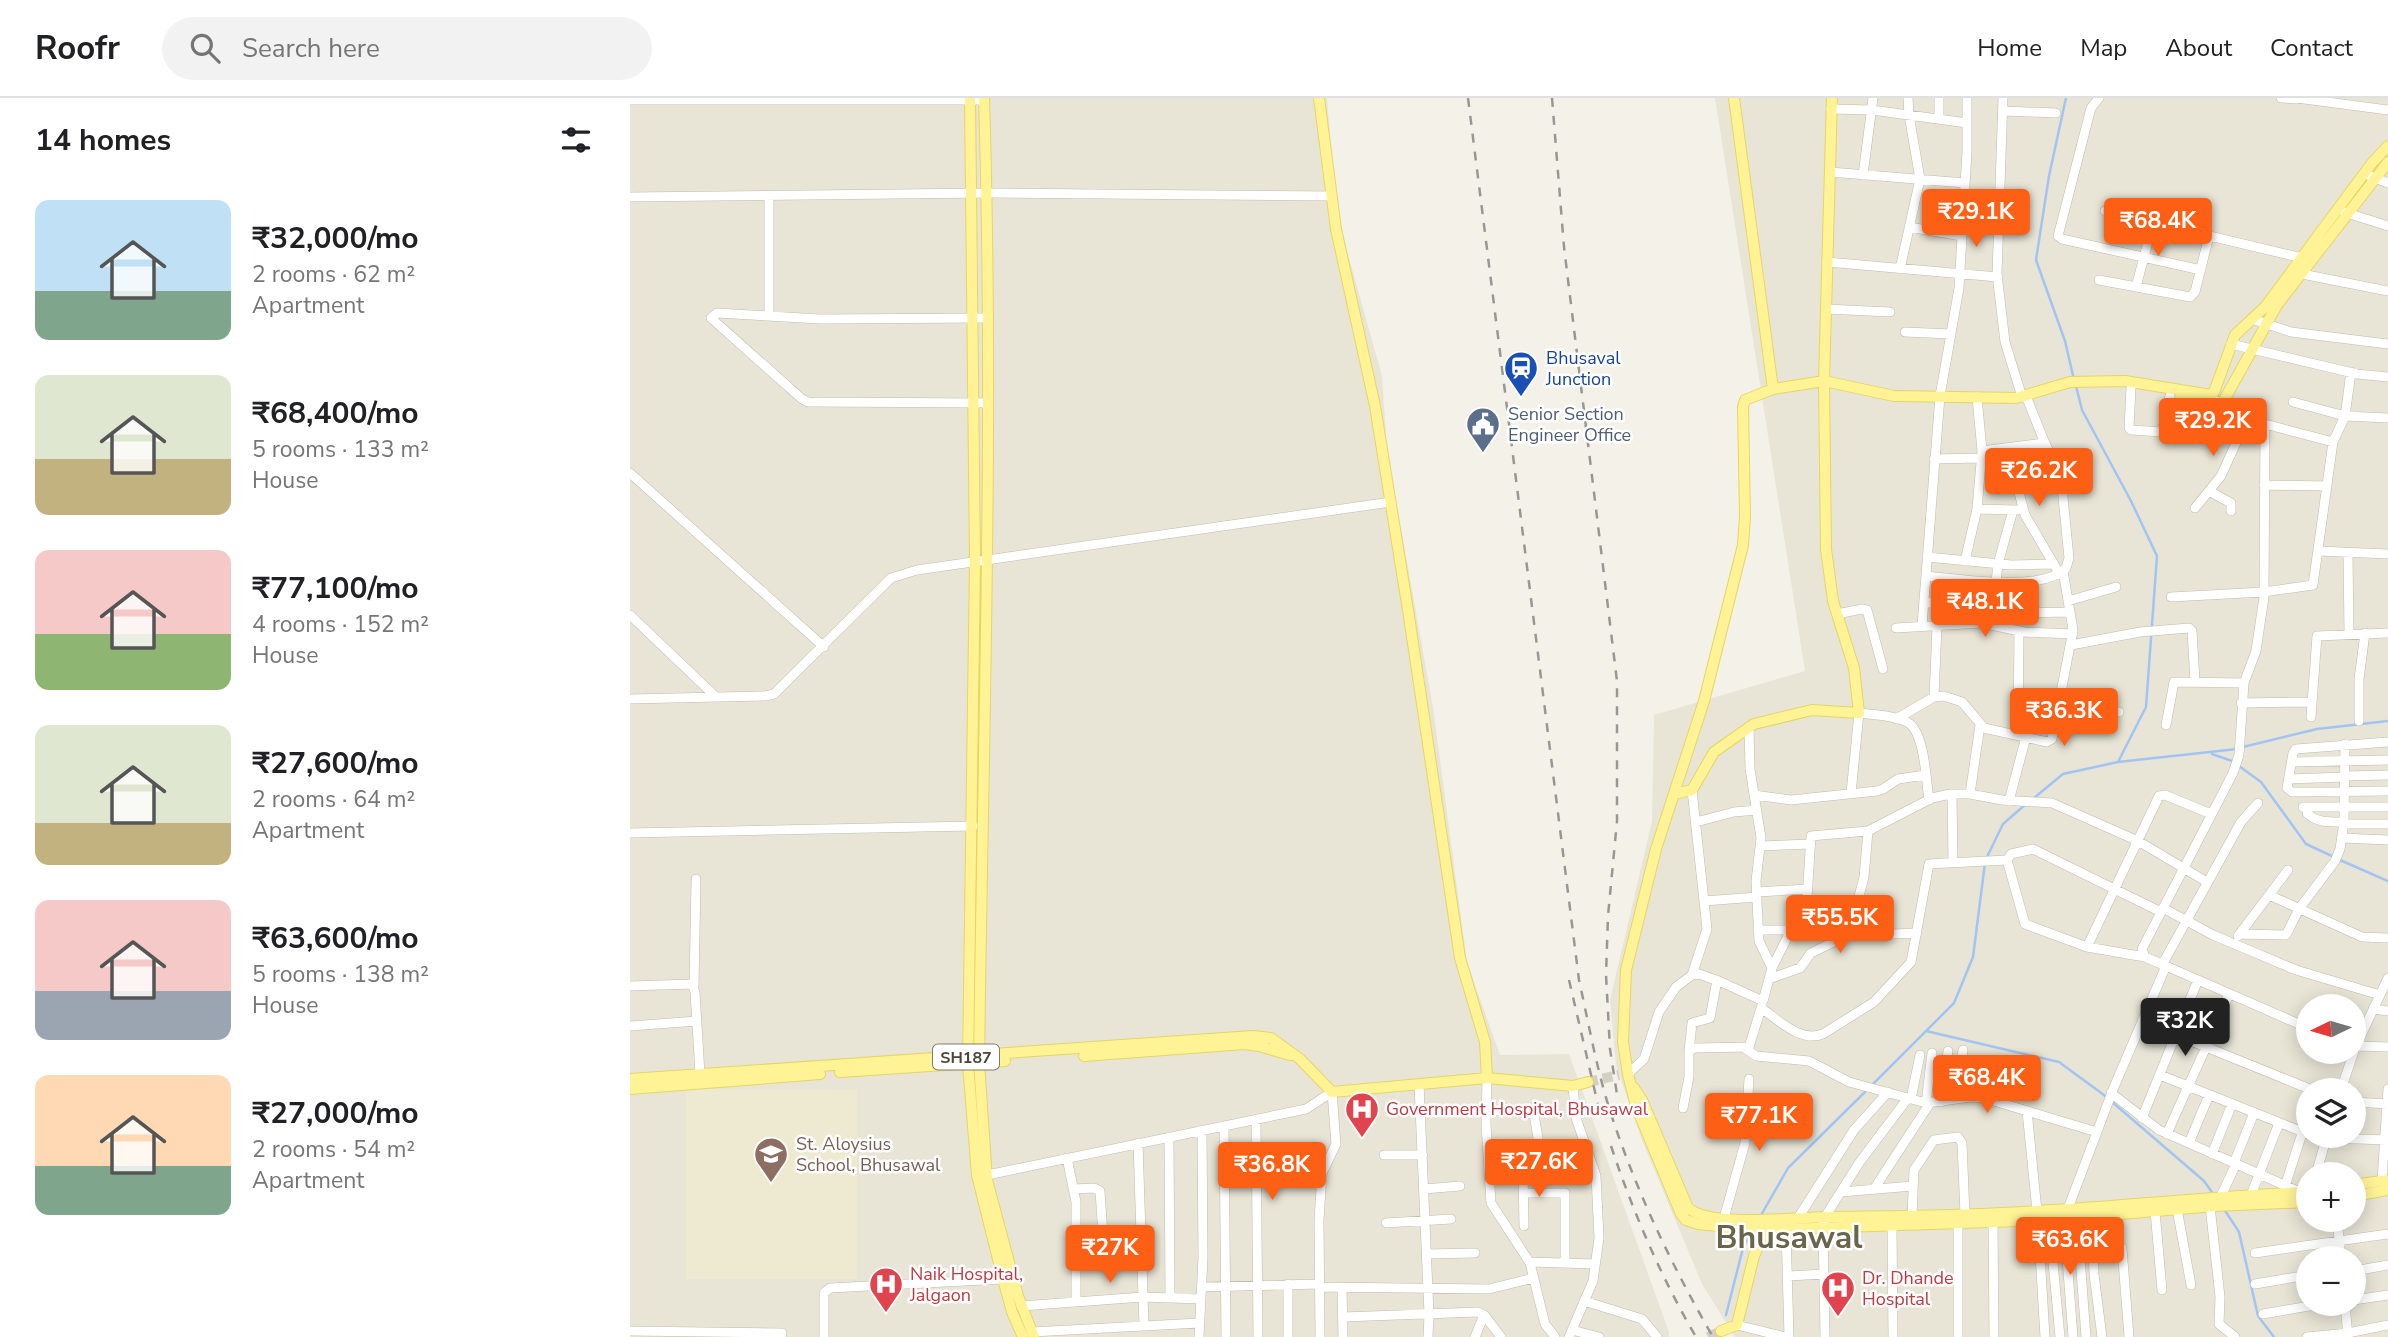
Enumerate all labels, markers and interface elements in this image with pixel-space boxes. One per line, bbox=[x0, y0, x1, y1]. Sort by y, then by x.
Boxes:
search box bbox=[162, 17, 652, 80]
text: Roofr bbox=[35, 26, 120, 71]
icon: search bbox=[186, 29, 224, 67]
text: Search here bbox=[242, 31, 380, 66]
text: Home bbox=[1977, 32, 2042, 64]
text: Map bbox=[2080, 32, 2127, 64]
text: About bbox=[2165, 32, 2232, 64]
text: Contact bbox=[2270, 32, 2353, 64]
text: 14 homes bbox=[35, 120, 171, 161]
icon: filters bbox=[557, 121, 595, 159]
pin: ₹29.1K bbox=[1919, 190, 2033, 249]
text: ₹29.1K bbox=[1938, 196, 2014, 227]
pin: ₹68.4K bbox=[2101, 198, 2215, 258]
text: ₹68.4K bbox=[2120, 205, 2196, 236]
text: ₹32,000/mo bbox=[252, 218, 419, 259]
icon: home bbox=[91, 228, 175, 312]
text: 2 rooms · 62 m² bbox=[252, 259, 415, 290]
text: Apartment bbox=[252, 290, 364, 321]
place label: Bhusaval Junction bbox=[1545, 346, 1621, 391]
station icon: Bhusaval Junction bbox=[1502, 349, 1540, 398]
text: ₹68,400/mo bbox=[252, 393, 419, 434]
pin: ₹29.2K bbox=[2156, 398, 2270, 458]
place label: Senior Section Engineer Office bbox=[1508, 402, 1631, 447]
icon: home bbox=[91, 403, 175, 487]
public building icon: Senior Section Engineer Office bbox=[1464, 405, 1502, 454]
text: ₹29.2K bbox=[2175, 405, 2251, 436]
text: 5 rooms · 133 m² bbox=[252, 434, 429, 465]
pin: ₹26.2K bbox=[1982, 448, 2096, 508]
text: ₹26.2K bbox=[2001, 455, 2077, 486]
text: House bbox=[252, 465, 319, 496]
text: ₹77,100/mo bbox=[252, 568, 419, 609]
icon: home bbox=[91, 578, 175, 662]
pin: ₹48.1K bbox=[1928, 580, 2042, 639]
text: ₹48.1K bbox=[1947, 586, 2023, 617]
text: 4 rooms · 152 m² bbox=[252, 609, 429, 640]
text: House bbox=[252, 640, 319, 671]
pin: ₹36.3K bbox=[2007, 688, 2121, 748]
text: ₹36.3K bbox=[2026, 695, 2102, 726]
text: ₹27,600/mo bbox=[252, 743, 419, 784]
icon: home bbox=[91, 753, 175, 837]
text: 2 rooms · 64 m² bbox=[252, 784, 415, 815]
text: Apartment bbox=[252, 815, 364, 846]
pin: ₹55.5K bbox=[1783, 896, 1897, 955]
text: ₹55.5K bbox=[1802, 902, 1878, 933]
text: ₹63,600/mo bbox=[252, 918, 419, 959]
icon: home bbox=[91, 928, 175, 1012]
text: 5 rooms · 138 m² bbox=[252, 959, 429, 990]
text: House bbox=[252, 990, 319, 1021]
north arrow bbox=[2296, 994, 2366, 1064]
map controls bbox=[2296, 994, 2366, 1316]
pin: ₹32K bbox=[2144, 998, 2226, 1058]
text: ₹32K bbox=[2157, 1005, 2213, 1036]
road number: SH187 bbox=[933, 1044, 999, 1070]
pin: ₹68.4K bbox=[1930, 1056, 2044, 1115]
text: ₹68.4K bbox=[1949, 1062, 2025, 1093]
button: layers bbox=[2296, 1078, 2366, 1148]
hospital icon: Government Hospital, Bhusawal bbox=[1343, 1090, 1381, 1139]
text: ₹27,000/mo bbox=[252, 1093, 419, 1134]
pin: ₹77.1K bbox=[1702, 1094, 1816, 1153]
place label: Government Hospital, Bhusawal bbox=[1386, 1097, 1649, 1121]
text: ₹77.1K bbox=[1721, 1100, 1797, 1131]
icon: home bbox=[91, 1103, 175, 1187]
place label: St. Aloysius School, Bhusawal bbox=[796, 1132, 941, 1177]
text: 2 rooms · 54 m² bbox=[252, 1134, 415, 1165]
school or university icon: St. Aloysius School, Bhusawal bbox=[752, 1135, 790, 1184]
pin: ₹27.6K bbox=[1482, 1140, 1596, 1199]
pin: ₹36.8K bbox=[1215, 1142, 1329, 1202]
text: ₹27.6K bbox=[1501, 1146, 1577, 1177]
text: ₹36.8K bbox=[1234, 1149, 1310, 1180]
button: + bbox=[2296, 1162, 2366, 1232]
text: Apartment bbox=[252, 1165, 364, 1196]
district label: Bhusawal bbox=[1716, 1216, 1862, 1259]
pin: ₹63.6K bbox=[2013, 1218, 2127, 1277]
text: ₹63.6K bbox=[2032, 1224, 2108, 1255]
pin: ₹27K bbox=[1069, 1226, 1151, 1285]
text: ₹27K bbox=[1082, 1232, 1138, 1263]
button: − bbox=[2296, 1246, 2366, 1316]
place label: Naik Hospital, Jalgaon bbox=[909, 1262, 1023, 1307]
hospital icon: Naik Hospital, Jalgaon bbox=[867, 1265, 905, 1314]
place label: Dr. Dhande Hospital bbox=[1862, 1266, 1954, 1311]
hospital icon: Dr. Dhande Hospital bbox=[1819, 1269, 1857, 1318]

